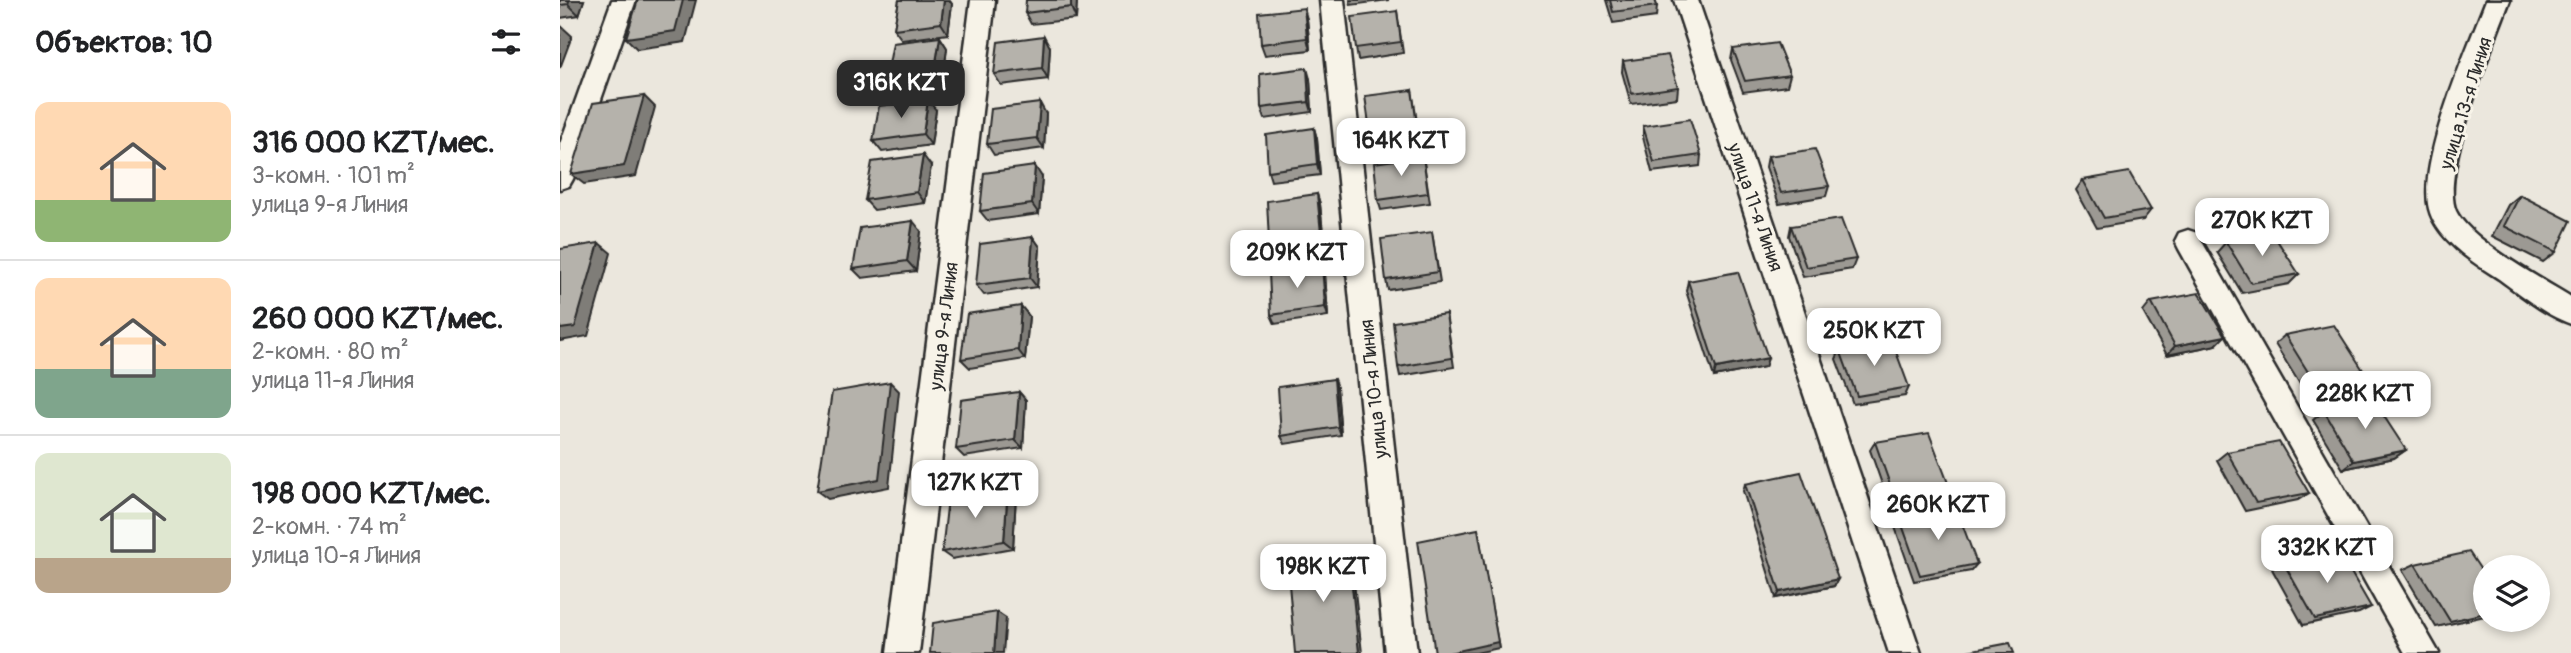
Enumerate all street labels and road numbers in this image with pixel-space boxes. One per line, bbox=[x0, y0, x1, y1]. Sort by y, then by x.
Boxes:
street label: улица 13-я Линия bbox=[2434, 34, 2498, 173]
street label: улица 11-я Линия bbox=[1722, 139, 1788, 275]
street label: улица 9-я Линия bbox=[924, 261, 964, 393]
street label: улица 10-я Линия bbox=[1355, 318, 1393, 461]

